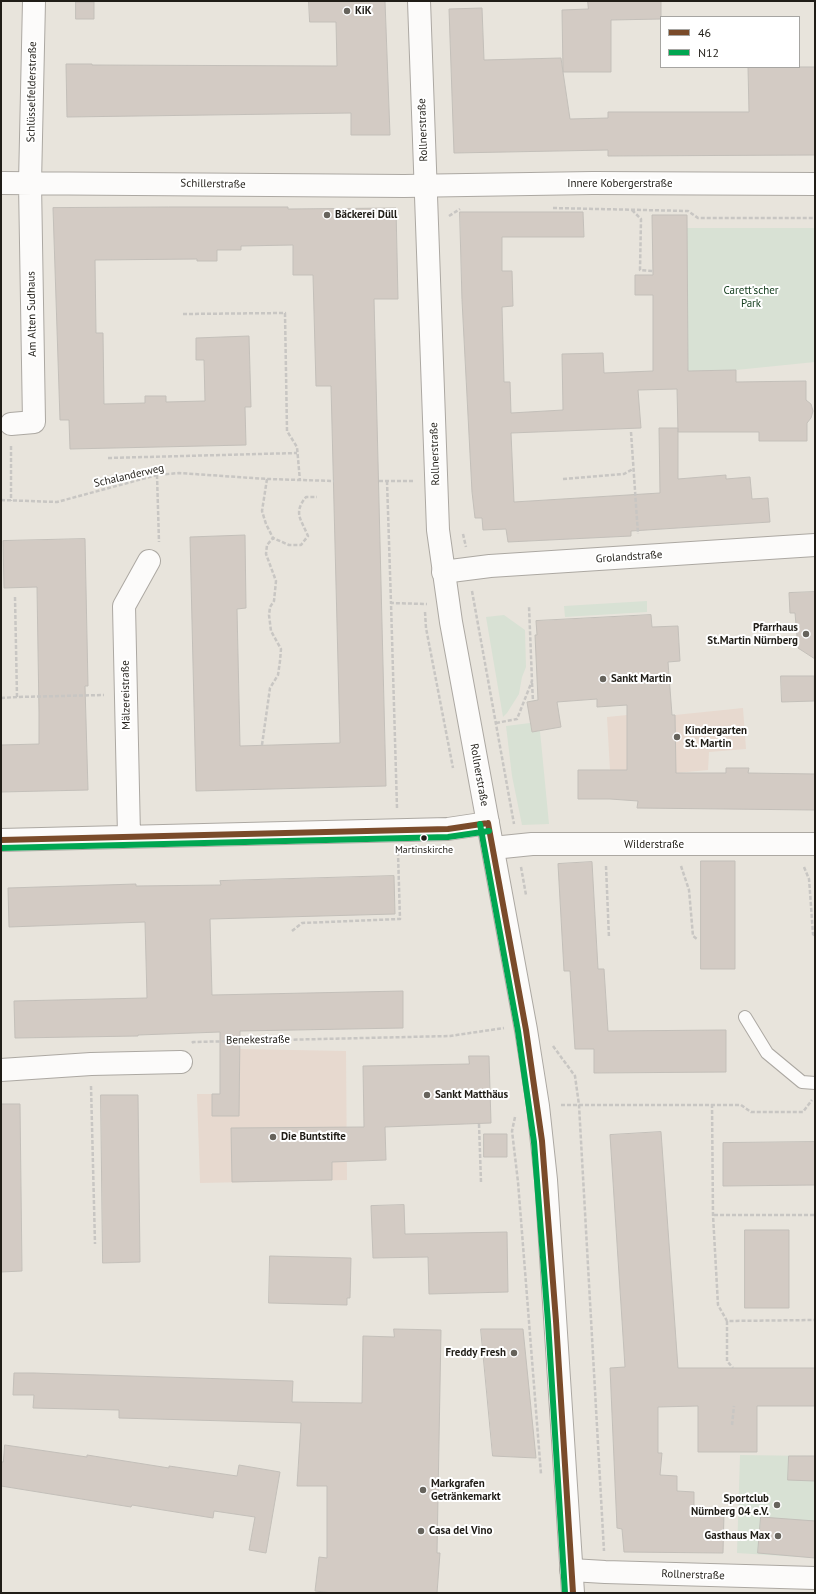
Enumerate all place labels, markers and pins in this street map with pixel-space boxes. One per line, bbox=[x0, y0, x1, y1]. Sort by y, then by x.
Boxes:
place label: KiK bbox=[355, 4, 372, 18]
marker: KiK bbox=[342, 6, 352, 16]
place label: Bäckerei Düll bbox=[335, 208, 397, 222]
marker: Bäckerei Düll bbox=[322, 210, 332, 220]
place label: Pfarrhaus St.Martin Nürnberg bbox=[707, 621, 798, 647]
marker: Pfarrhaus St.Martin Nürnberg bbox=[801, 629, 811, 639]
place label: Sankt Martin bbox=[611, 672, 672, 686]
marker: Sankt Martin bbox=[598, 674, 608, 684]
place label: Kindergarten St. Martin bbox=[685, 724, 747, 750]
marker: Kindergarten St. Martin bbox=[672, 732, 682, 742]
marker: Martinskirche bbox=[419, 833, 429, 843]
place label: Martinskirche bbox=[395, 844, 453, 856]
place label: Sankt Matthäus bbox=[435, 1088, 508, 1102]
marker: Sankt Matthäus bbox=[422, 1090, 432, 1100]
place label: Die Buntstifte bbox=[281, 1130, 346, 1144]
marker: Die Buntstifte bbox=[268, 1132, 278, 1142]
place label: Freddy Fresh bbox=[445, 1346, 506, 1360]
marker: Freddy Fresh bbox=[509, 1348, 519, 1358]
place label: Markgrafen Getränkemarkt bbox=[431, 1477, 501, 1503]
marker: Markgrafen Getränkemarkt bbox=[418, 1485, 428, 1495]
place label: Sportclub Nürnberg 04 e.V. bbox=[691, 1492, 769, 1518]
marker: Sportclub Nürnberg 04 e.V. bbox=[772, 1500, 782, 1510]
place label: Casa del Vino bbox=[429, 1524, 492, 1538]
marker: Casa del Vino bbox=[416, 1526, 426, 1536]
place label: Gasthaus Max bbox=[705, 1529, 770, 1543]
marker: Gasthaus Max bbox=[773, 1531, 783, 1541]

